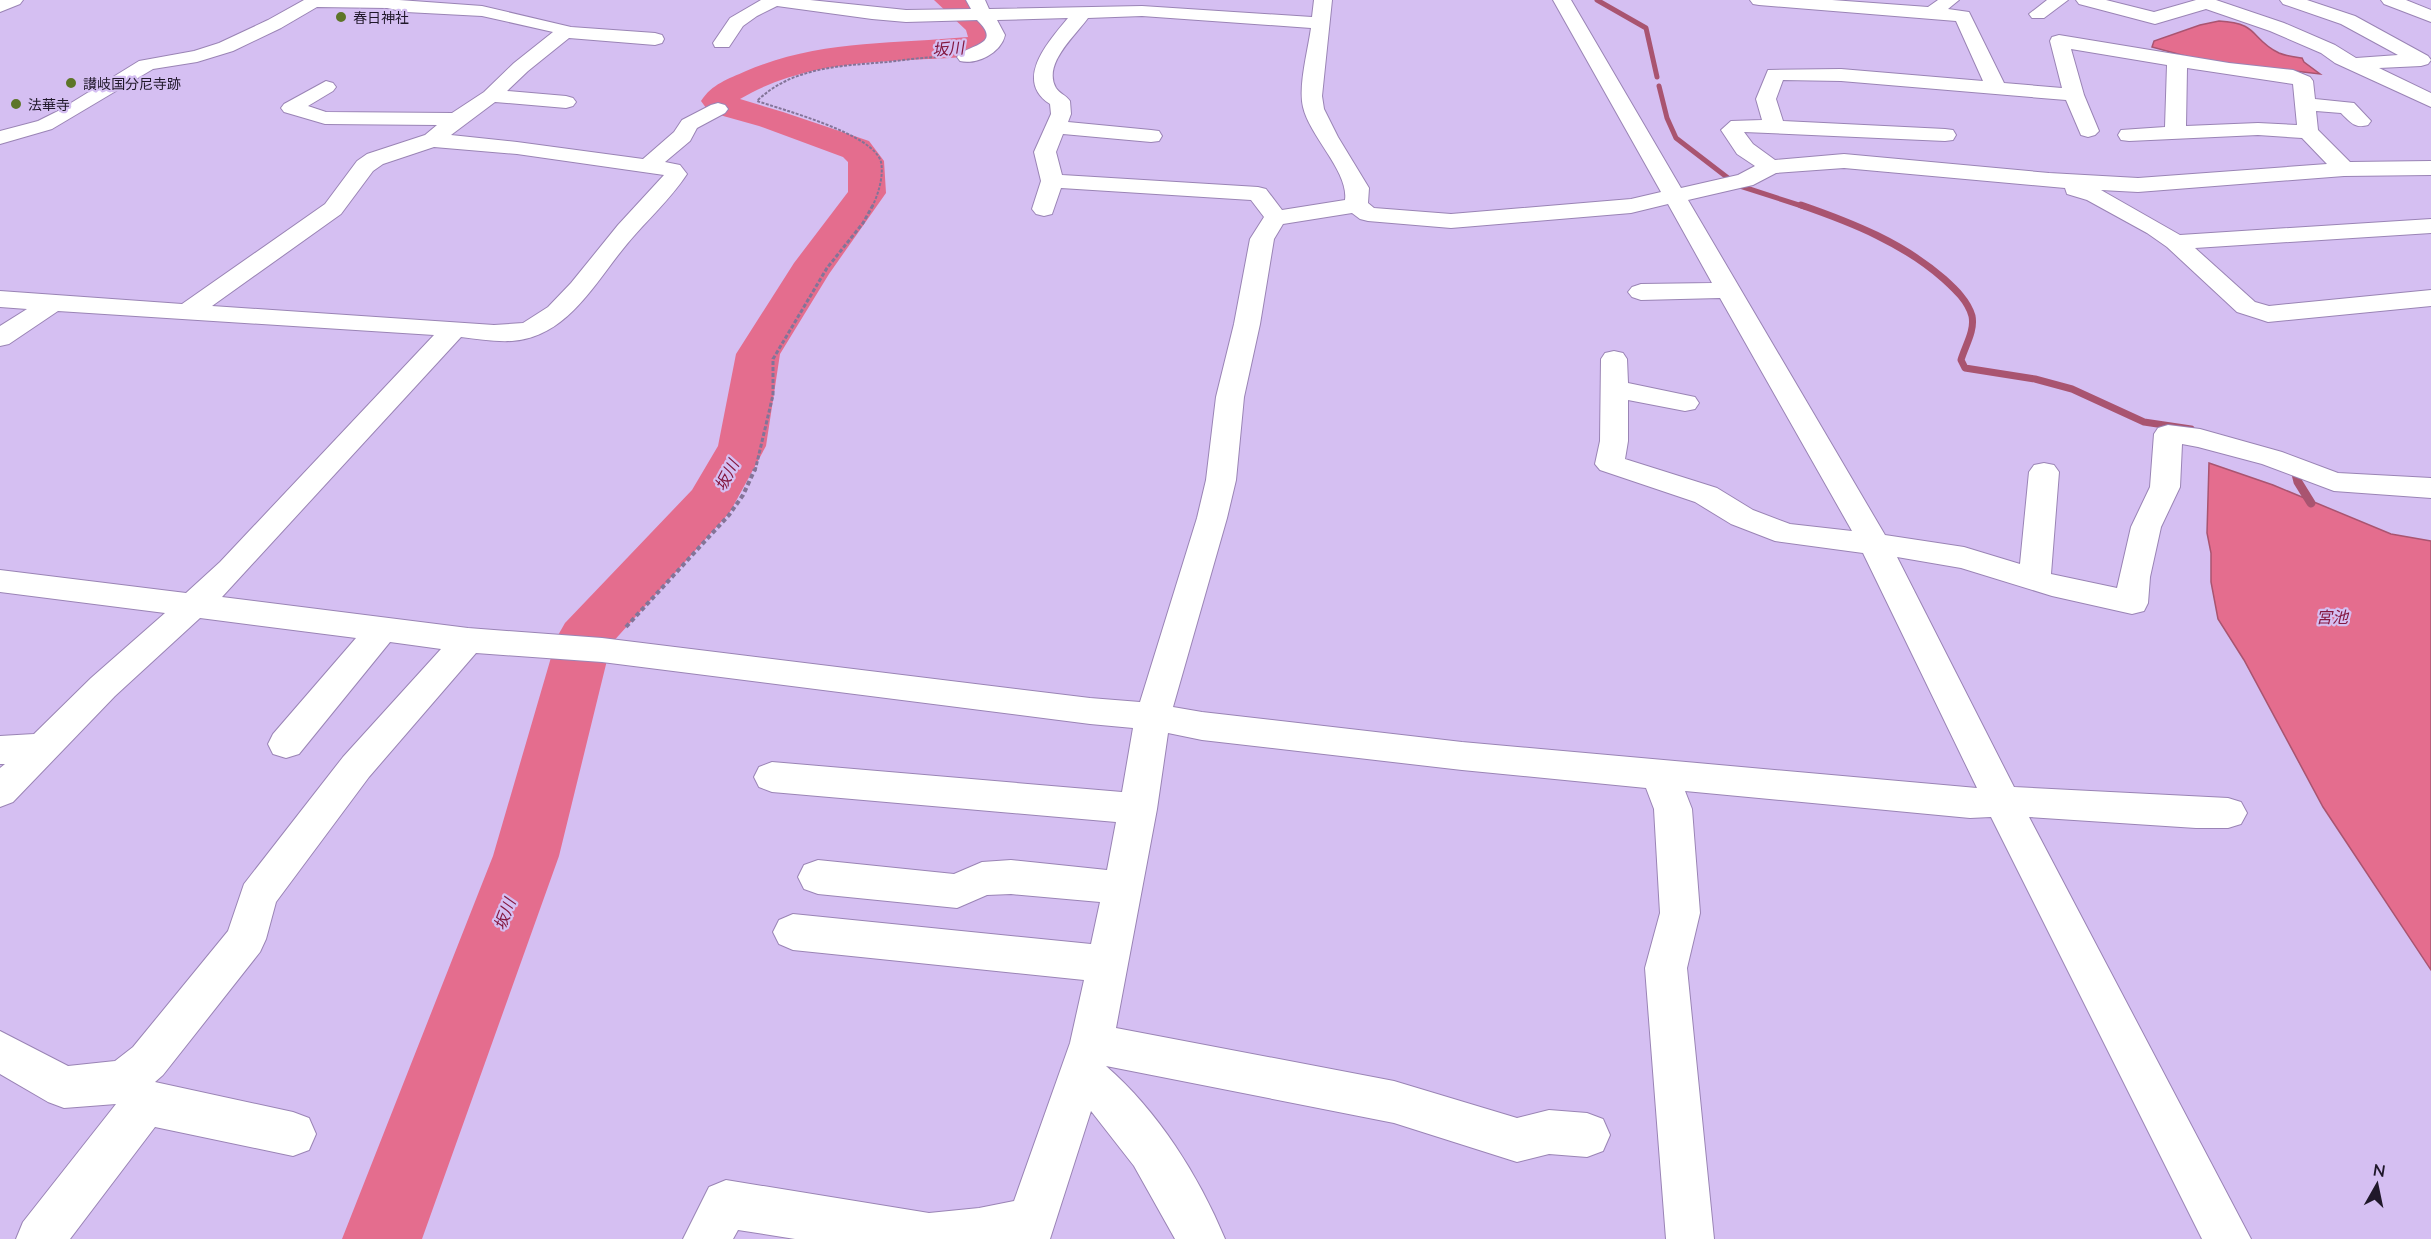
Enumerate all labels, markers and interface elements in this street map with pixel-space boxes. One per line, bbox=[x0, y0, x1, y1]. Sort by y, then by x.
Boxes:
place label: 春日神社 bbox=[353, 9, 409, 26]
marker: 春日神社 bbox=[334, 10, 348, 24]
water label: 坂川 bbox=[931, 37, 967, 59]
place label: 讃岐国分尼寺跡 bbox=[83, 75, 181, 92]
marker: 讃岐国分尼寺跡 bbox=[64, 76, 78, 90]
place label: 法華寺 bbox=[28, 96, 70, 113]
marker: 法華寺 bbox=[9, 97, 23, 111]
water label: 坂川 bbox=[710, 455, 743, 494]
water label: 宮池 bbox=[2316, 607, 2350, 626]
water label: 坂川 bbox=[489, 894, 519, 932]
north arrow bbox=[2347, 1155, 2407, 1215]
text: N bbox=[2372, 1159, 2387, 1180]

